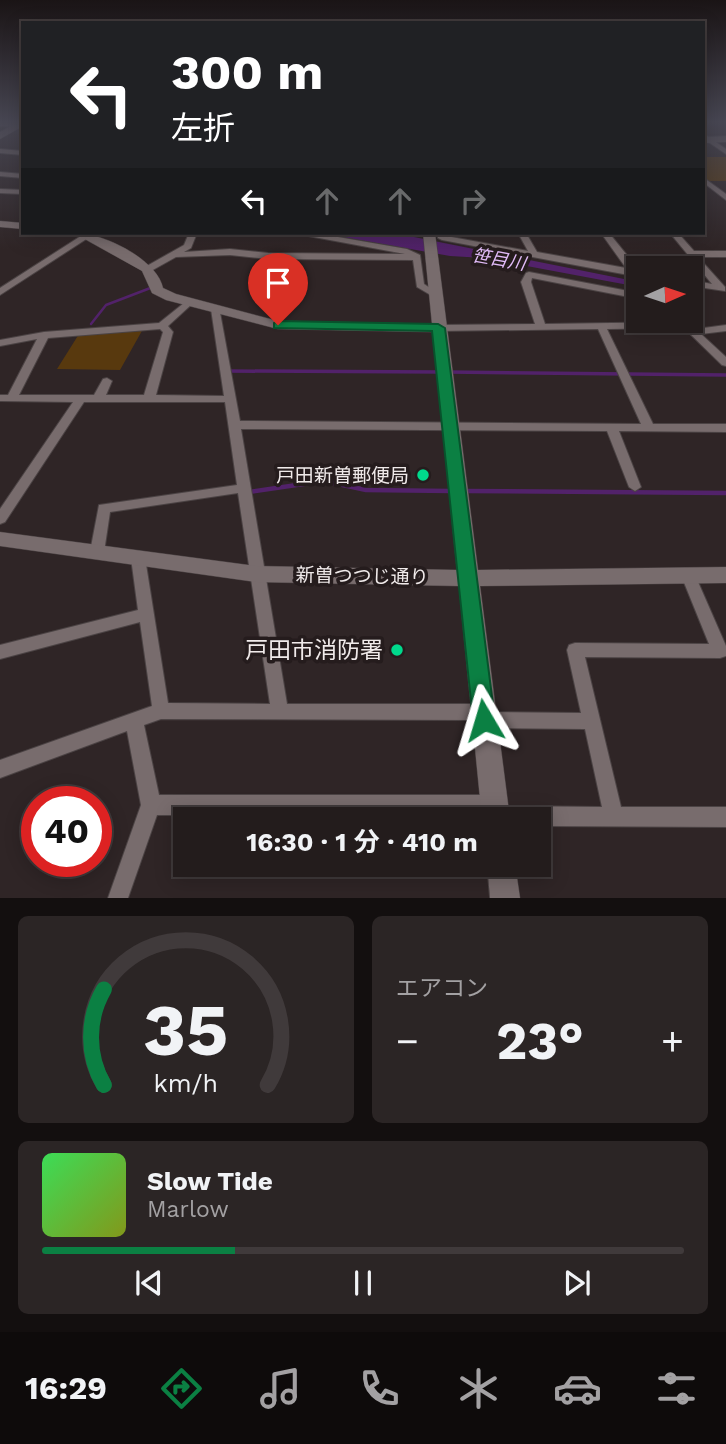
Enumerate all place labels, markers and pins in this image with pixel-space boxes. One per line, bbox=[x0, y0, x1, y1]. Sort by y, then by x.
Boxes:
pin bbox=[248, 253, 308, 325]
place label: 戸田新曽郵便局 bbox=[276, 464, 409, 487]
marker: 戸田新曽郵便局 bbox=[415, 467, 431, 483]
place label: 戸田市消防署 bbox=[245, 637, 383, 664]
marker: 戸田市消防署 bbox=[389, 642, 405, 658]

